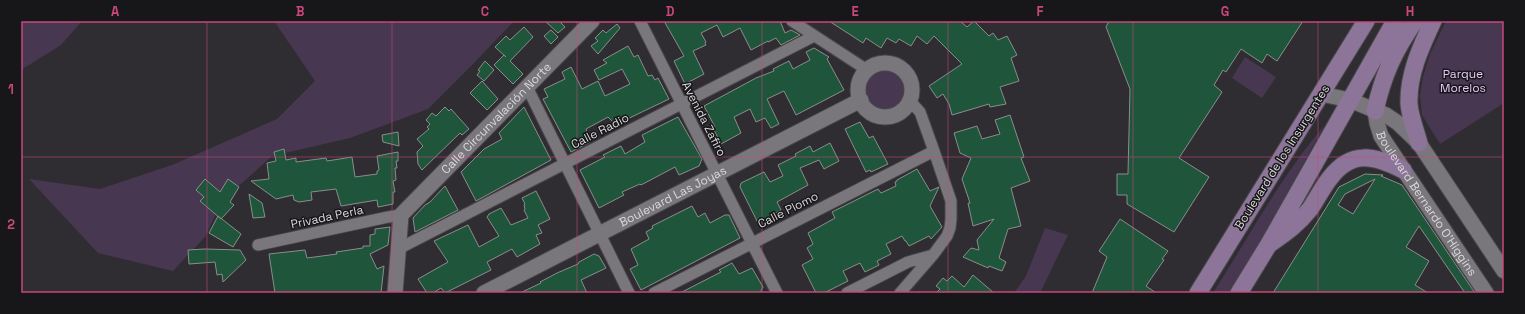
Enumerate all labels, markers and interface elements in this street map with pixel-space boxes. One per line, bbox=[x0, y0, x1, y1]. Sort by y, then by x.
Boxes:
text: A bbox=[111, 3, 120, 20]
text: B bbox=[296, 3, 305, 20]
text: C bbox=[481, 3, 489, 20]
text: D bbox=[666, 3, 675, 20]
text: E bbox=[851, 3, 859, 20]
text: F bbox=[1037, 3, 1044, 20]
text: G bbox=[1221, 3, 1229, 20]
text: H bbox=[1406, 3, 1414, 20]
street label: Calle Circunvalación Norte bbox=[438, 59, 555, 178]
park label: Parque Morelos bbox=[1440, 66, 1486, 96]
street label: Avenida Zafiro bbox=[678, 79, 730, 159]
text: 1 bbox=[8, 81, 14, 98]
street label: Boulevard de los Insurgentes bbox=[1231, 82, 1333, 232]
street label: Calle Radio bbox=[568, 110, 632, 152]
street label: Boulevard Bernardo O'Higgins bbox=[1372, 130, 1480, 279]
street label: Boulevard Las Joyas bbox=[616, 162, 729, 231]
street label: Calle Plomo bbox=[755, 188, 821, 232]
street label: Privada Perla bbox=[289, 201, 365, 233]
text: 2 bbox=[7, 216, 15, 233]

